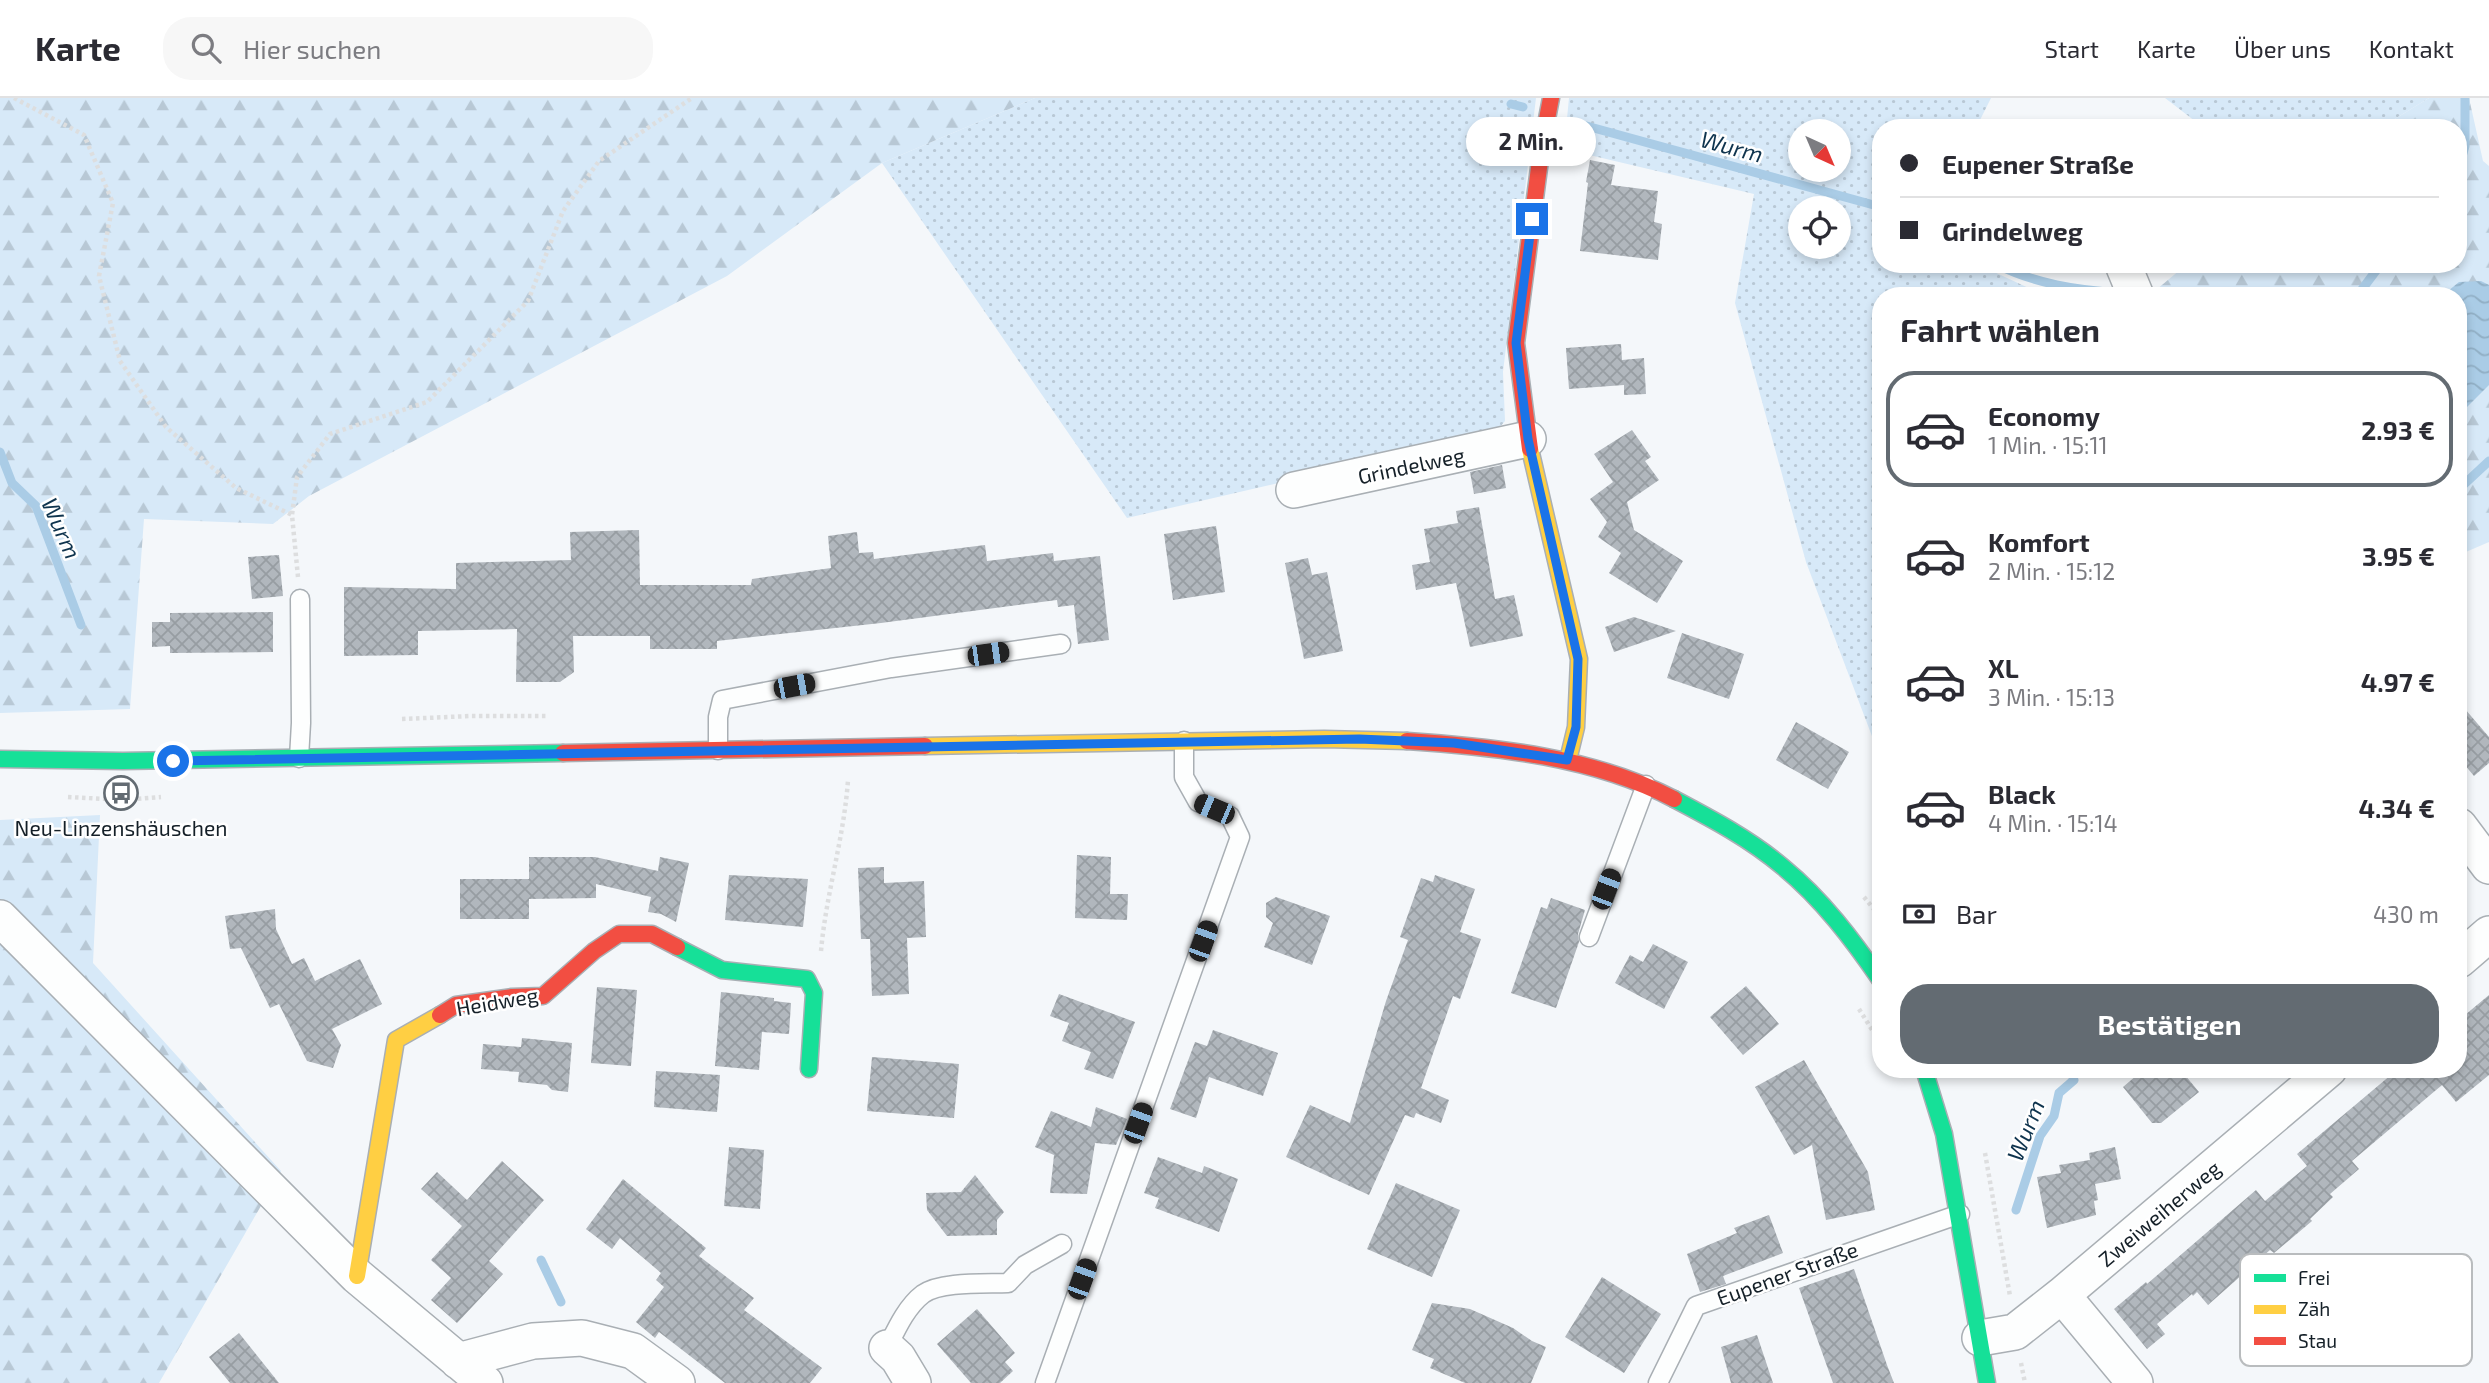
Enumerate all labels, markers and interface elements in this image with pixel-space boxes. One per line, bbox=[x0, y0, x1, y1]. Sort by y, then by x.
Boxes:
search box bbox=[163, 17, 653, 80]
text: Karte bbox=[35, 28, 121, 68]
icon: search bbox=[187, 29, 225, 67]
text: Hier suchen bbox=[243, 33, 381, 64]
text: Start bbox=[2045, 34, 2099, 63]
text: Karte bbox=[2137, 34, 2196, 63]
text: Über uns bbox=[2234, 34, 2331, 63]
text: Kontakt bbox=[2369, 34, 2454, 63]
callout: 2 Min. bbox=[1467, 117, 1597, 166]
north arrow bbox=[1788, 119, 1852, 182]
map controls bbox=[1788, 119, 1851, 259]
water label: Wurm bbox=[1698, 124, 1766, 168]
text: 2 Min. bbox=[1498, 127, 1564, 155]
text: Eupener Straße bbox=[1942, 148, 2134, 179]
button: locate bbox=[1788, 196, 1851, 259]
route end bbox=[1516, 203, 1548, 235]
text: Grindelweg bbox=[1942, 215, 2083, 246]
text: Fahrt wählen bbox=[1900, 310, 2100, 348]
icon: car bbox=[1904, 398, 1967, 461]
text: Economy bbox=[1988, 400, 2100, 431]
text: 2.93 € bbox=[2361, 414, 2435, 445]
text: 1 Min. · 15:11 bbox=[1988, 431, 2108, 459]
street label: Grindelweg bbox=[1355, 441, 1467, 489]
water label: Wurm bbox=[36, 493, 88, 563]
icon: car bbox=[1904, 524, 1967, 587]
text: Komfort bbox=[1988, 526, 2090, 557]
text: 3.95 € bbox=[2362, 540, 2435, 571]
text: 2 Min. · 15:12 bbox=[1988, 557, 2115, 585]
car bbox=[966, 641, 1011, 667]
icon: car bbox=[1904, 650, 1967, 713]
text: XL bbox=[1988, 652, 2019, 683]
text: 4.97 € bbox=[2361, 666, 2435, 697]
car bbox=[772, 672, 817, 700]
text: 3 Min. · 15:13 bbox=[1988, 683, 2115, 711]
route start bbox=[157, 745, 189, 777]
bus stop icon: Neu-Linzenshäuschen bbox=[102, 774, 140, 812]
icon: car bbox=[1904, 776, 1967, 839]
text: Black bbox=[1988, 778, 2056, 809]
car bbox=[1191, 791, 1238, 827]
text: 4.34 € bbox=[2358, 792, 2435, 823]
text: 4 Min. · 15:14 bbox=[1988, 809, 2118, 837]
place label: Neu-Linzenshäuschen bbox=[15, 815, 227, 840]
car bbox=[1589, 866, 1624, 912]
icon: cash bbox=[1900, 895, 1938, 933]
text: Bar bbox=[1956, 898, 1997, 929]
text: 430 m bbox=[2373, 900, 2439, 928]
car bbox=[1186, 918, 1221, 964]
street label: Heidweg bbox=[454, 981, 540, 1020]
button: Bestätigen bbox=[1900, 984, 2439, 1064]
water label: Wurm bbox=[2000, 1095, 2050, 1165]
car bbox=[1121, 1100, 1156, 1146]
street label: Zweiweiherweg bbox=[2093, 1155, 2225, 1271]
street label: Eupener Straße bbox=[1713, 1236, 1861, 1310]
legend bbox=[2240, 1254, 2472, 1366]
car bbox=[1065, 1256, 1100, 1302]
text: Frei bbox=[2298, 1266, 2330, 1289]
text: Zäh bbox=[2298, 1297, 2330, 1320]
text: Stau bbox=[2298, 1329, 2337, 1352]

